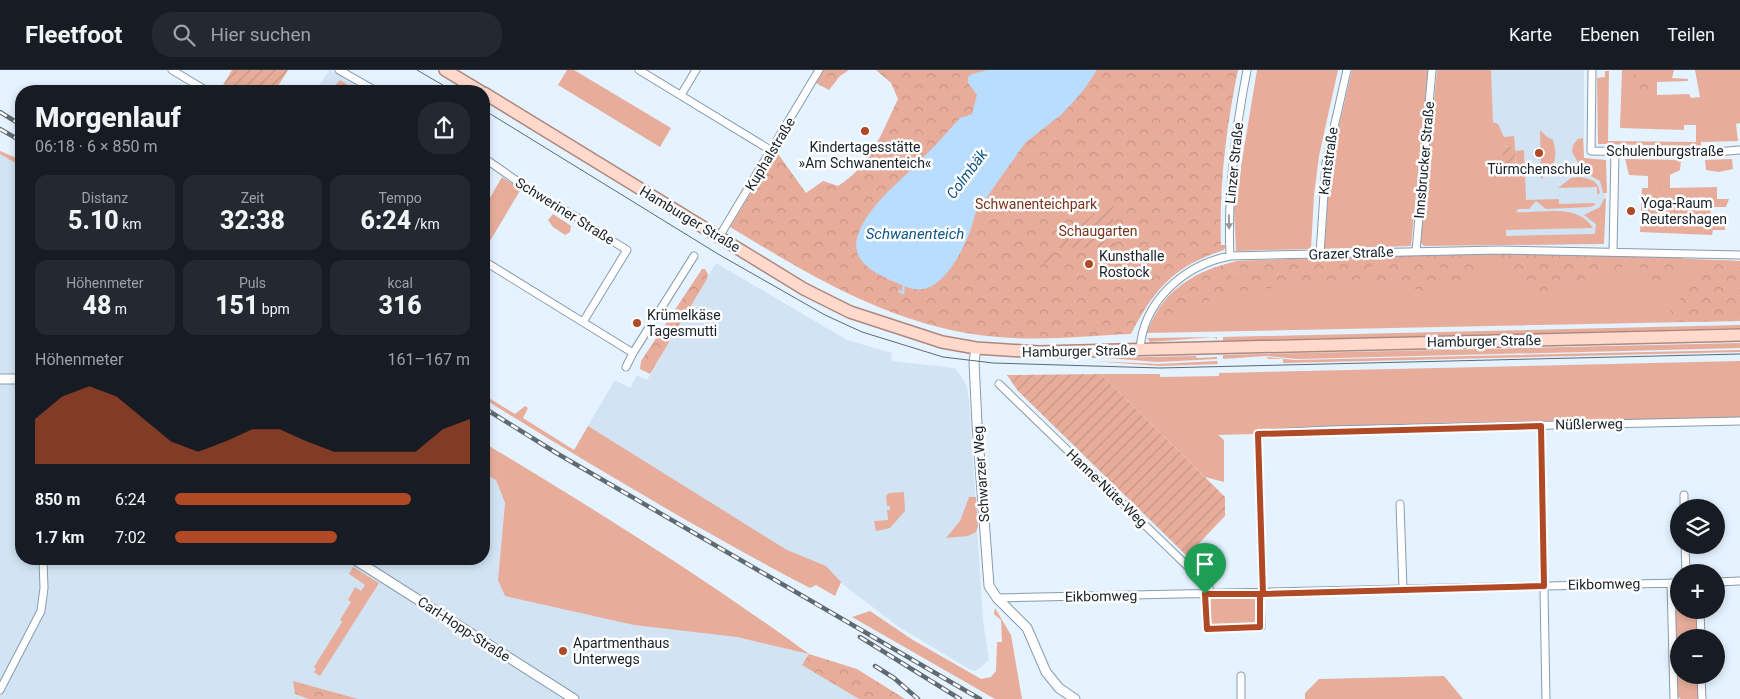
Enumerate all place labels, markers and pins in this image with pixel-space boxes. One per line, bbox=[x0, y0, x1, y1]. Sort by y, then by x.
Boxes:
marker: Kindertagesstätte »Am Schwanenteich« bbox=[859, 125, 871, 137]
place label: Kindertagesstätte »Am Schwanenteich« bbox=[799, 139, 931, 171]
marker: Türmchenschule bbox=[1533, 147, 1545, 159]
place label: Türmchenschule bbox=[1487, 161, 1591, 177]
place label: Yoga-Raum Reutershagen bbox=[1641, 195, 1727, 227]
marker: Yoga-Raum Reutershagen bbox=[1625, 205, 1637, 217]
place label: Kunsthalle Rostock bbox=[1099, 248, 1164, 280]
marker: Kunsthalle Rostock bbox=[1083, 258, 1095, 270]
place label: Krümelkäse Tagesmutti bbox=[647, 307, 721, 339]
marker: Krümelkäse Tagesmutti bbox=[631, 317, 643, 329]
pin bbox=[1184, 543, 1226, 594]
place label: Apartmenthaus Unterwegs bbox=[573, 635, 670, 667]
marker: Apartmenthaus Unterwegs bbox=[557, 645, 569, 657]

